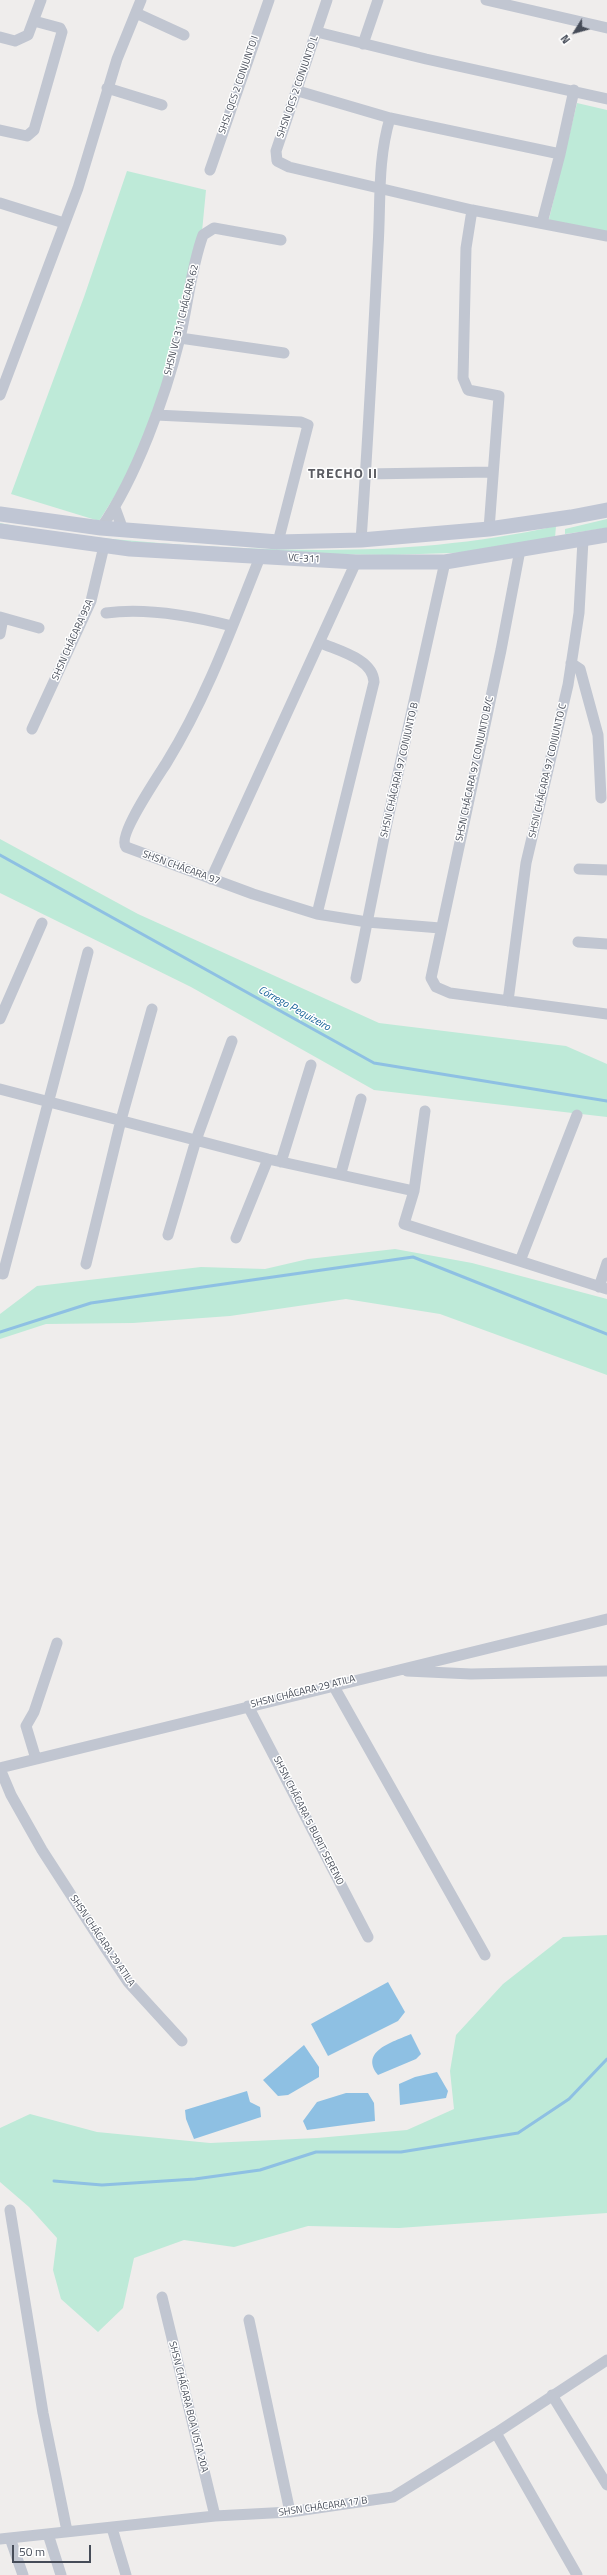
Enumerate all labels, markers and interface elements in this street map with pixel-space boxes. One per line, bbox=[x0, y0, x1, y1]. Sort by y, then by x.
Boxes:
north arrow bbox=[555, 12, 595, 52]
text: N bbox=[557, 31, 574, 47]
street label: SHSL QCS 2 CONJUNTO I bbox=[217, 34, 261, 136]
street label: SHSN QCS 2 CONJUNTO L bbox=[275, 34, 321, 140]
street label: SHSN VC 311 CHÁCARA 62 bbox=[162, 263, 202, 377]
district label: TRECHO II bbox=[308, 467, 378, 483]
street label: VC-311 bbox=[288, 552, 320, 566]
street label: SHSN CHÁCARA 95A bbox=[50, 598, 96, 682]
street label: SHSN CHÁCARA 97 CONJUNTO B/C bbox=[454, 695, 496, 843]
street label: SHSN CHÁCARA 97 CONJUNTO B bbox=[379, 701, 421, 839]
street label: SHSN CHÁCARA 97 CONJUNTO C bbox=[527, 703, 569, 839]
street label: SHSN CHÁCARA 97 bbox=[141, 848, 221, 888]
water label: Córrego Pequizeiro bbox=[255, 984, 333, 1034]
street label: SHSN CHÁCARA 29 ATILA bbox=[249, 1673, 357, 1711]
street label: SHSN CHÁCARA 5 BURIT SERENO bbox=[270, 1755, 346, 1887]
street label: SHSN CHÁCARA 29 ATILA bbox=[67, 1893, 137, 1989]
street label: SHSN CHÁCARA BOA VISTA 20A bbox=[166, 2340, 210, 2474]
street label: SHSN CHÁCARA 17 B bbox=[278, 2495, 368, 2519]
scale bar bbox=[14, 2537, 93, 2563]
text: 50 m bbox=[19, 2542, 45, 2561]

